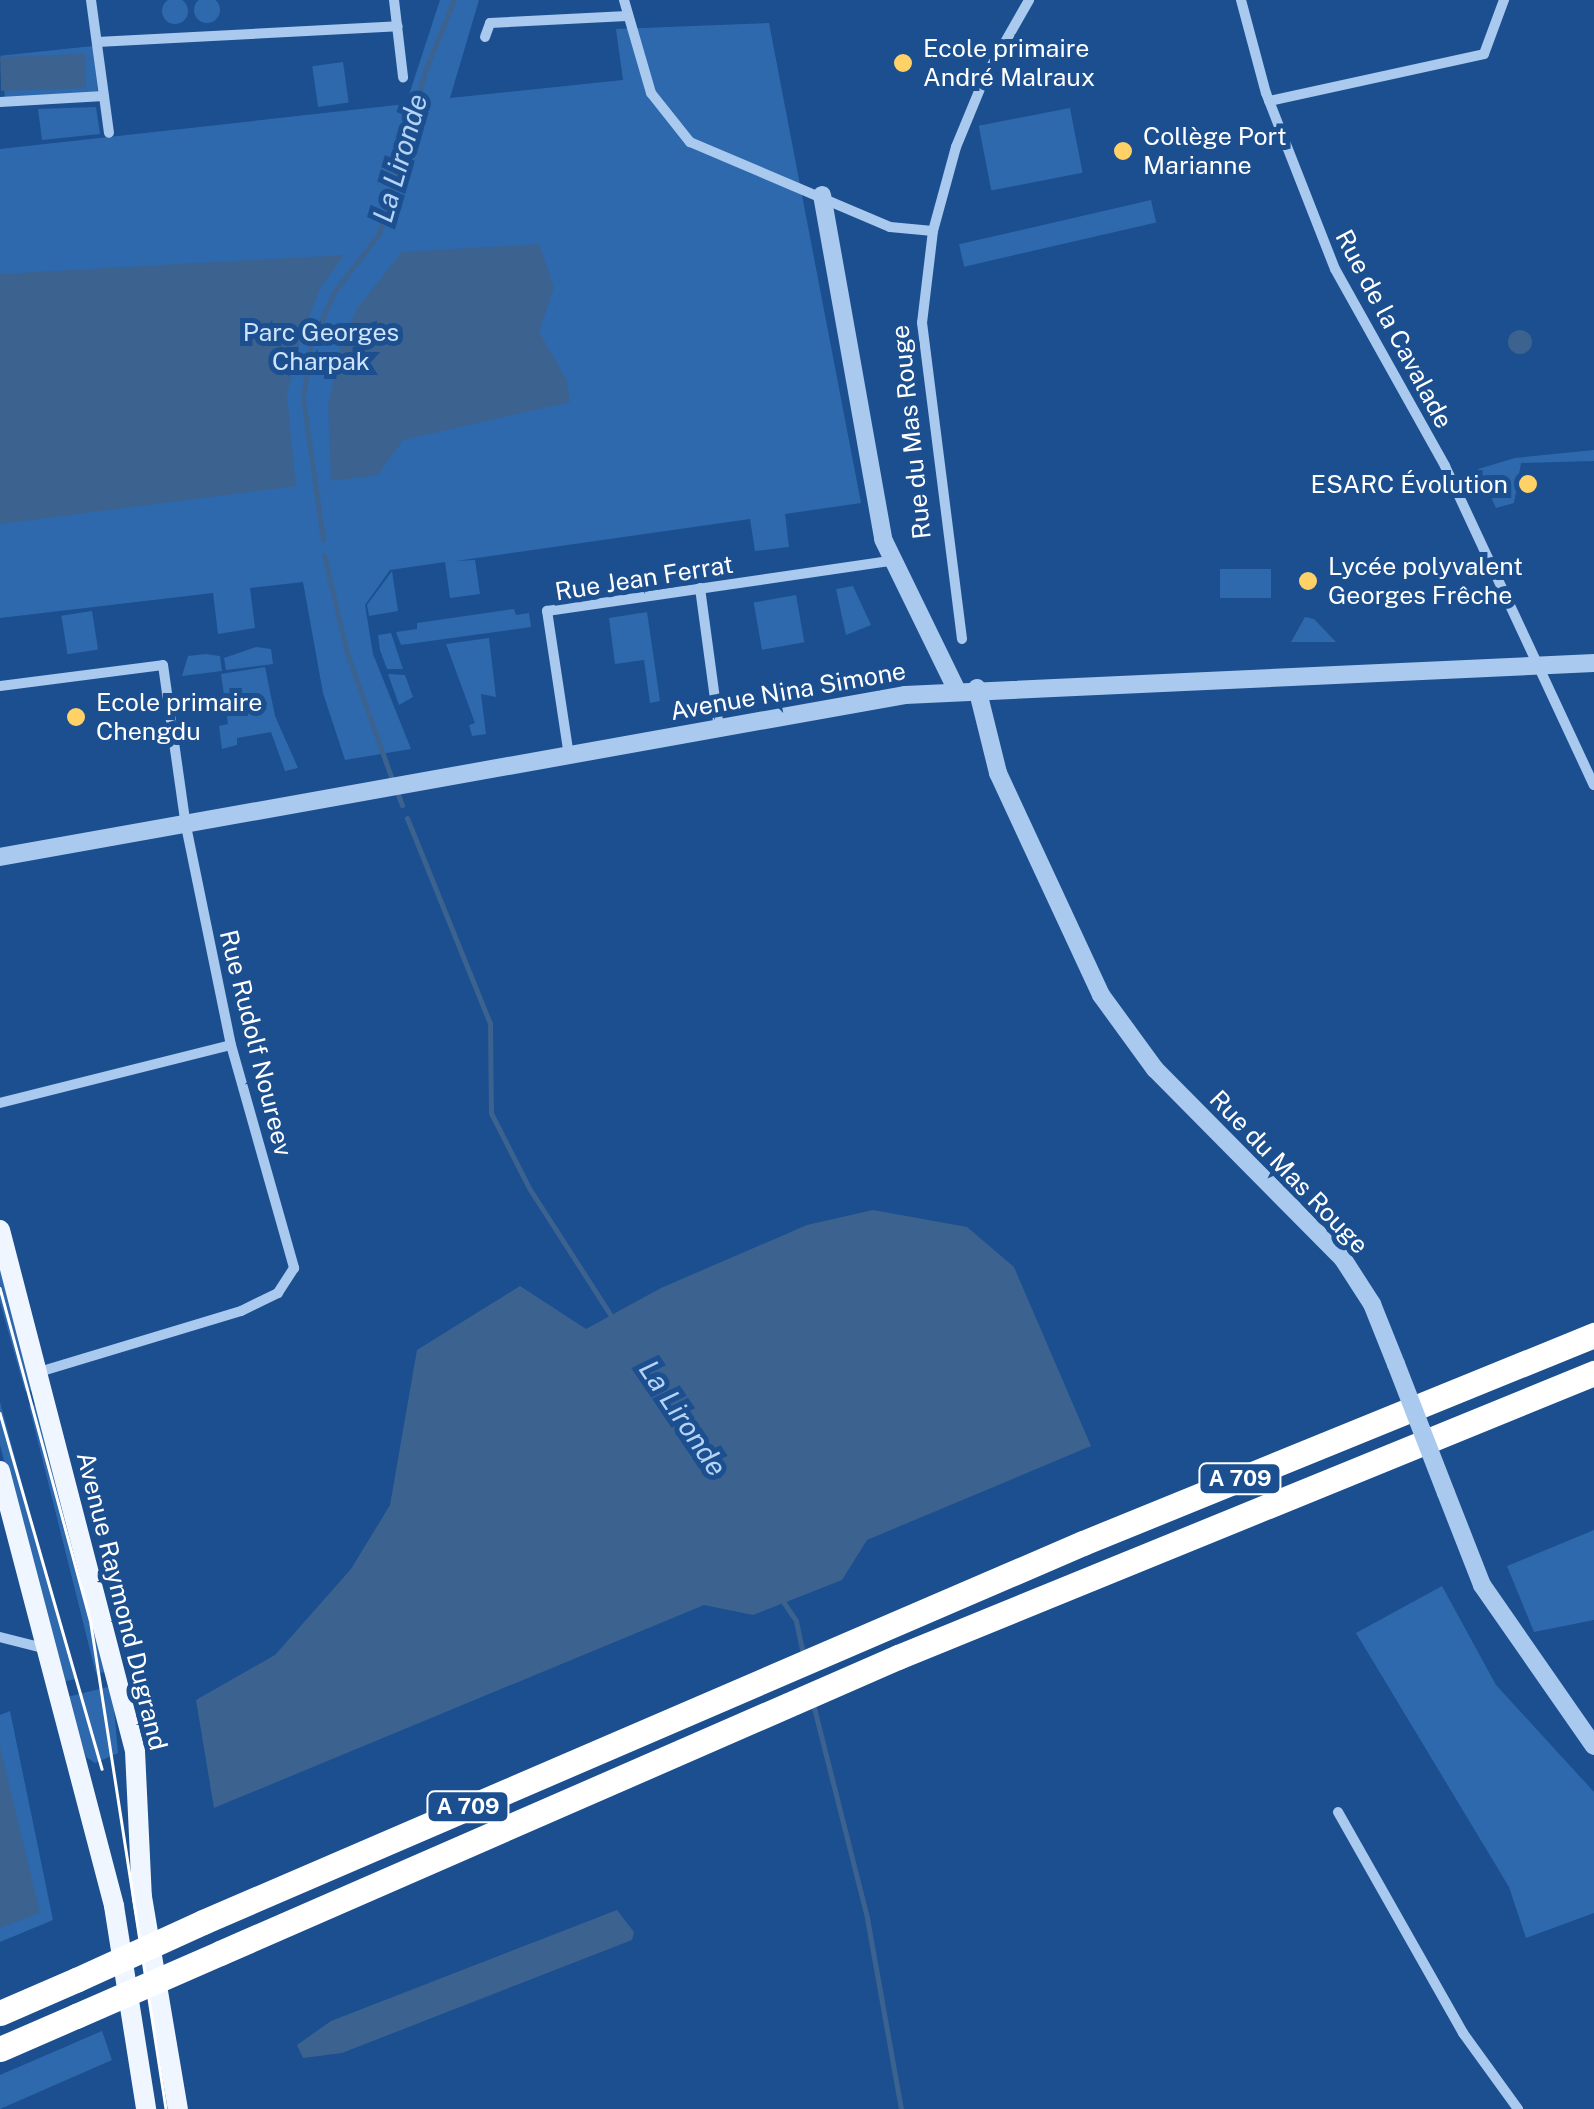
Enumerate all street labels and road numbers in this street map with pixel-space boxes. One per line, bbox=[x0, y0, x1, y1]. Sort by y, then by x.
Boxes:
street label: Rue de la Cavalade bbox=[1329, 224, 1459, 434]
street label: Rue du Mas Rouge bbox=[885, 323, 937, 541]
street label: Rue Jean Ferrat bbox=[553, 549, 735, 607]
street label: Avenue Nina Simone bbox=[668, 655, 908, 727]
street label: Rue Rudolf Noureev bbox=[213, 927, 299, 1159]
street label: Rue du Mas Rouge bbox=[1203, 1084, 1375, 1260]
street label: Avenue Raymond Dugrand bbox=[70, 1449, 174, 1753]
road number: A 709 bbox=[1198, 1462, 1282, 1496]
road number: A 709 bbox=[426, 1790, 510, 1824]

